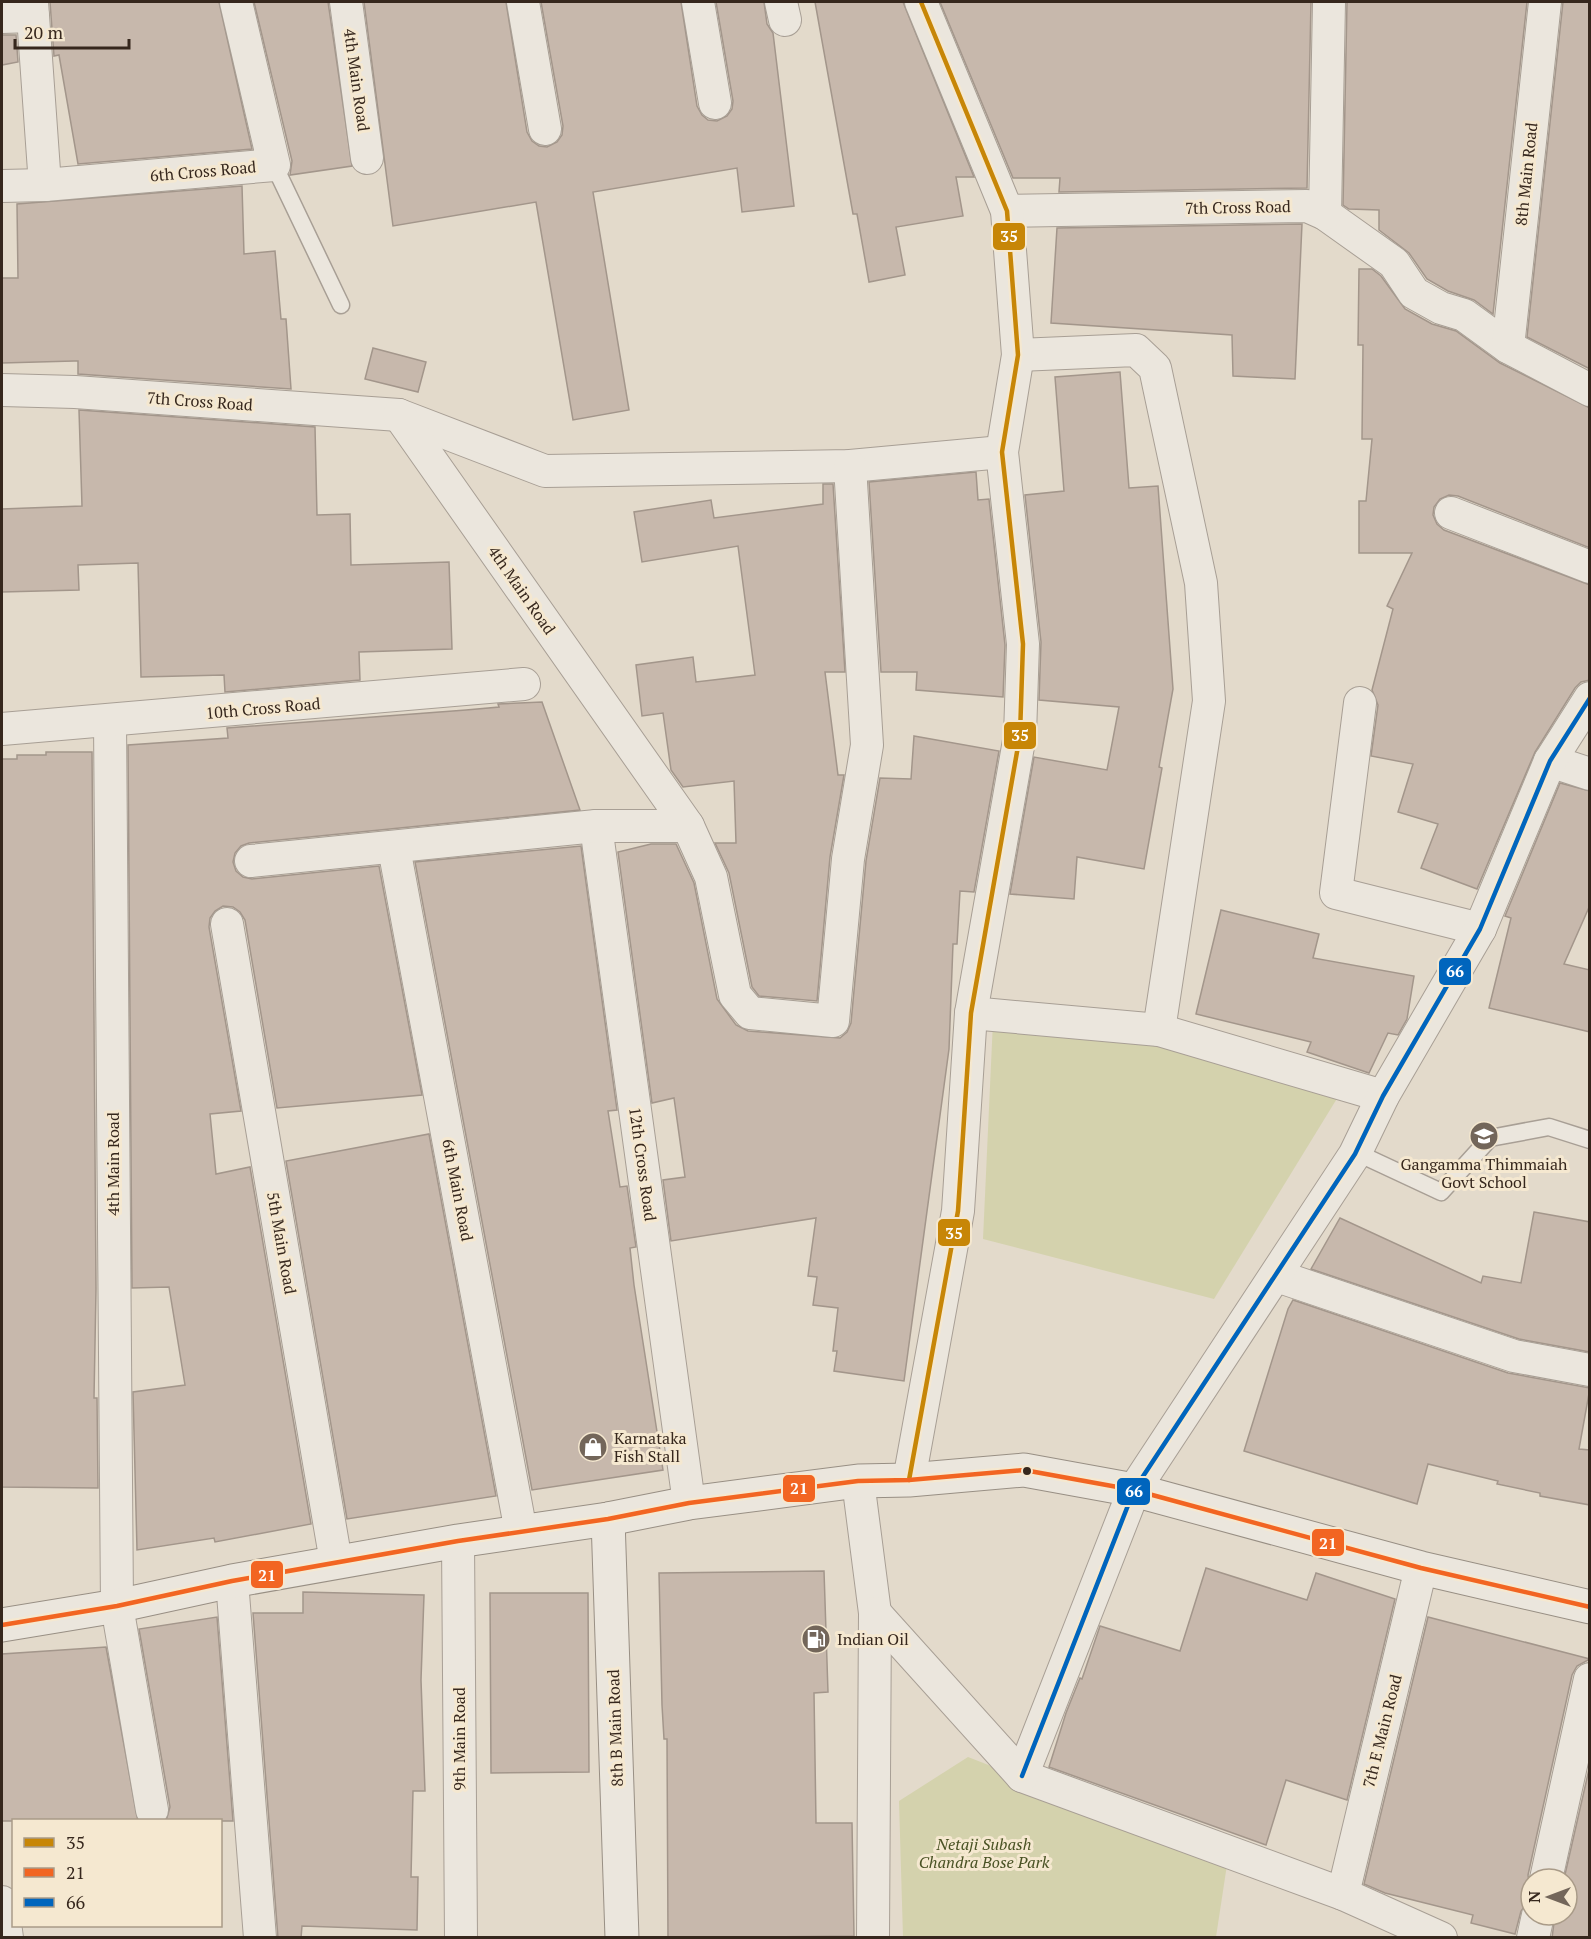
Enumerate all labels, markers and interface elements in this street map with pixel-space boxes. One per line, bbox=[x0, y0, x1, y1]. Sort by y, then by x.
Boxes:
scale bar bbox=[15, 12, 129, 50]
text: 20 m bbox=[24, 20, 64, 44]
street label: 4th Main Road bbox=[339, 27, 375, 133]
street label: 8th Main Road bbox=[1510, 121, 1542, 227]
street label: 6th Cross Road bbox=[149, 155, 257, 187]
street label: 7th Cross Road bbox=[1185, 195, 1291, 219]
line badge: 35 bbox=[992, 222, 1026, 251]
text: 35 bbox=[1000, 225, 1018, 247]
street label: 7th Cross Road bbox=[146, 386, 254, 416]
street label: 4th Main Road bbox=[483, 541, 561, 639]
street label: 10th Cross Road bbox=[205, 692, 321, 724]
line badge: 35 bbox=[1003, 721, 1037, 750]
text: 35 bbox=[1011, 724, 1029, 746]
line badge: 66 bbox=[1438, 957, 1472, 986]
text: 66 bbox=[1446, 960, 1464, 982]
street label: 12th Cross Road bbox=[624, 1106, 662, 1223]
street label: 4th Main Road bbox=[102, 1112, 124, 1216]
school or university icon: Gangamma Thimmaiah Govt School bbox=[1468, 1120, 1500, 1152]
street label: 6th Main Road bbox=[437, 1137, 479, 1243]
place label: Gangamma Thimmaiah Govt School bbox=[1401, 1153, 1568, 1193]
street label: 5th Main Road bbox=[262, 1190, 302, 1296]
line badge: 35 bbox=[937, 1218, 971, 1247]
text: 35 bbox=[945, 1222, 963, 1244]
place label: Karnataka Fish Stall bbox=[614, 1427, 687, 1467]
shop icon: Karnataka Fish Stall bbox=[577, 1431, 609, 1463]
unlabelled marker bbox=[1021, 1465, 1033, 1477]
line badge: 21 bbox=[782, 1474, 816, 1503]
text: 21 bbox=[790, 1477, 808, 1499]
line badge: 66 bbox=[1116, 1477, 1151, 1506]
text: 66 bbox=[1125, 1480, 1143, 1502]
line badge: 21 bbox=[1311, 1528, 1345, 1557]
text: 21 bbox=[1319, 1532, 1337, 1554]
line badge: 21 bbox=[250, 1560, 284, 1589]
text: 21 bbox=[258, 1564, 276, 1586]
fuel station icon: Indian Oil bbox=[800, 1623, 832, 1655]
place label: Indian Oil bbox=[837, 1628, 909, 1650]
street label: 8th B Main Road bbox=[602, 1669, 628, 1787]
street label: 7th E Main Road bbox=[1357, 1672, 1407, 1790]
street label: 9th Main Road bbox=[448, 1687, 470, 1791]
legend bbox=[12, 1819, 222, 1927]
text: 35 bbox=[66, 1830, 85, 1854]
park label: Netaji Subash Chandra Bose Park bbox=[919, 1833, 1050, 1873]
text: 21 bbox=[66, 1860, 85, 1884]
north arrow bbox=[1519, 1867, 1579, 1927]
text: 66 bbox=[66, 1890, 86, 1914]
text: N bbox=[1523, 1891, 1545, 1903]

